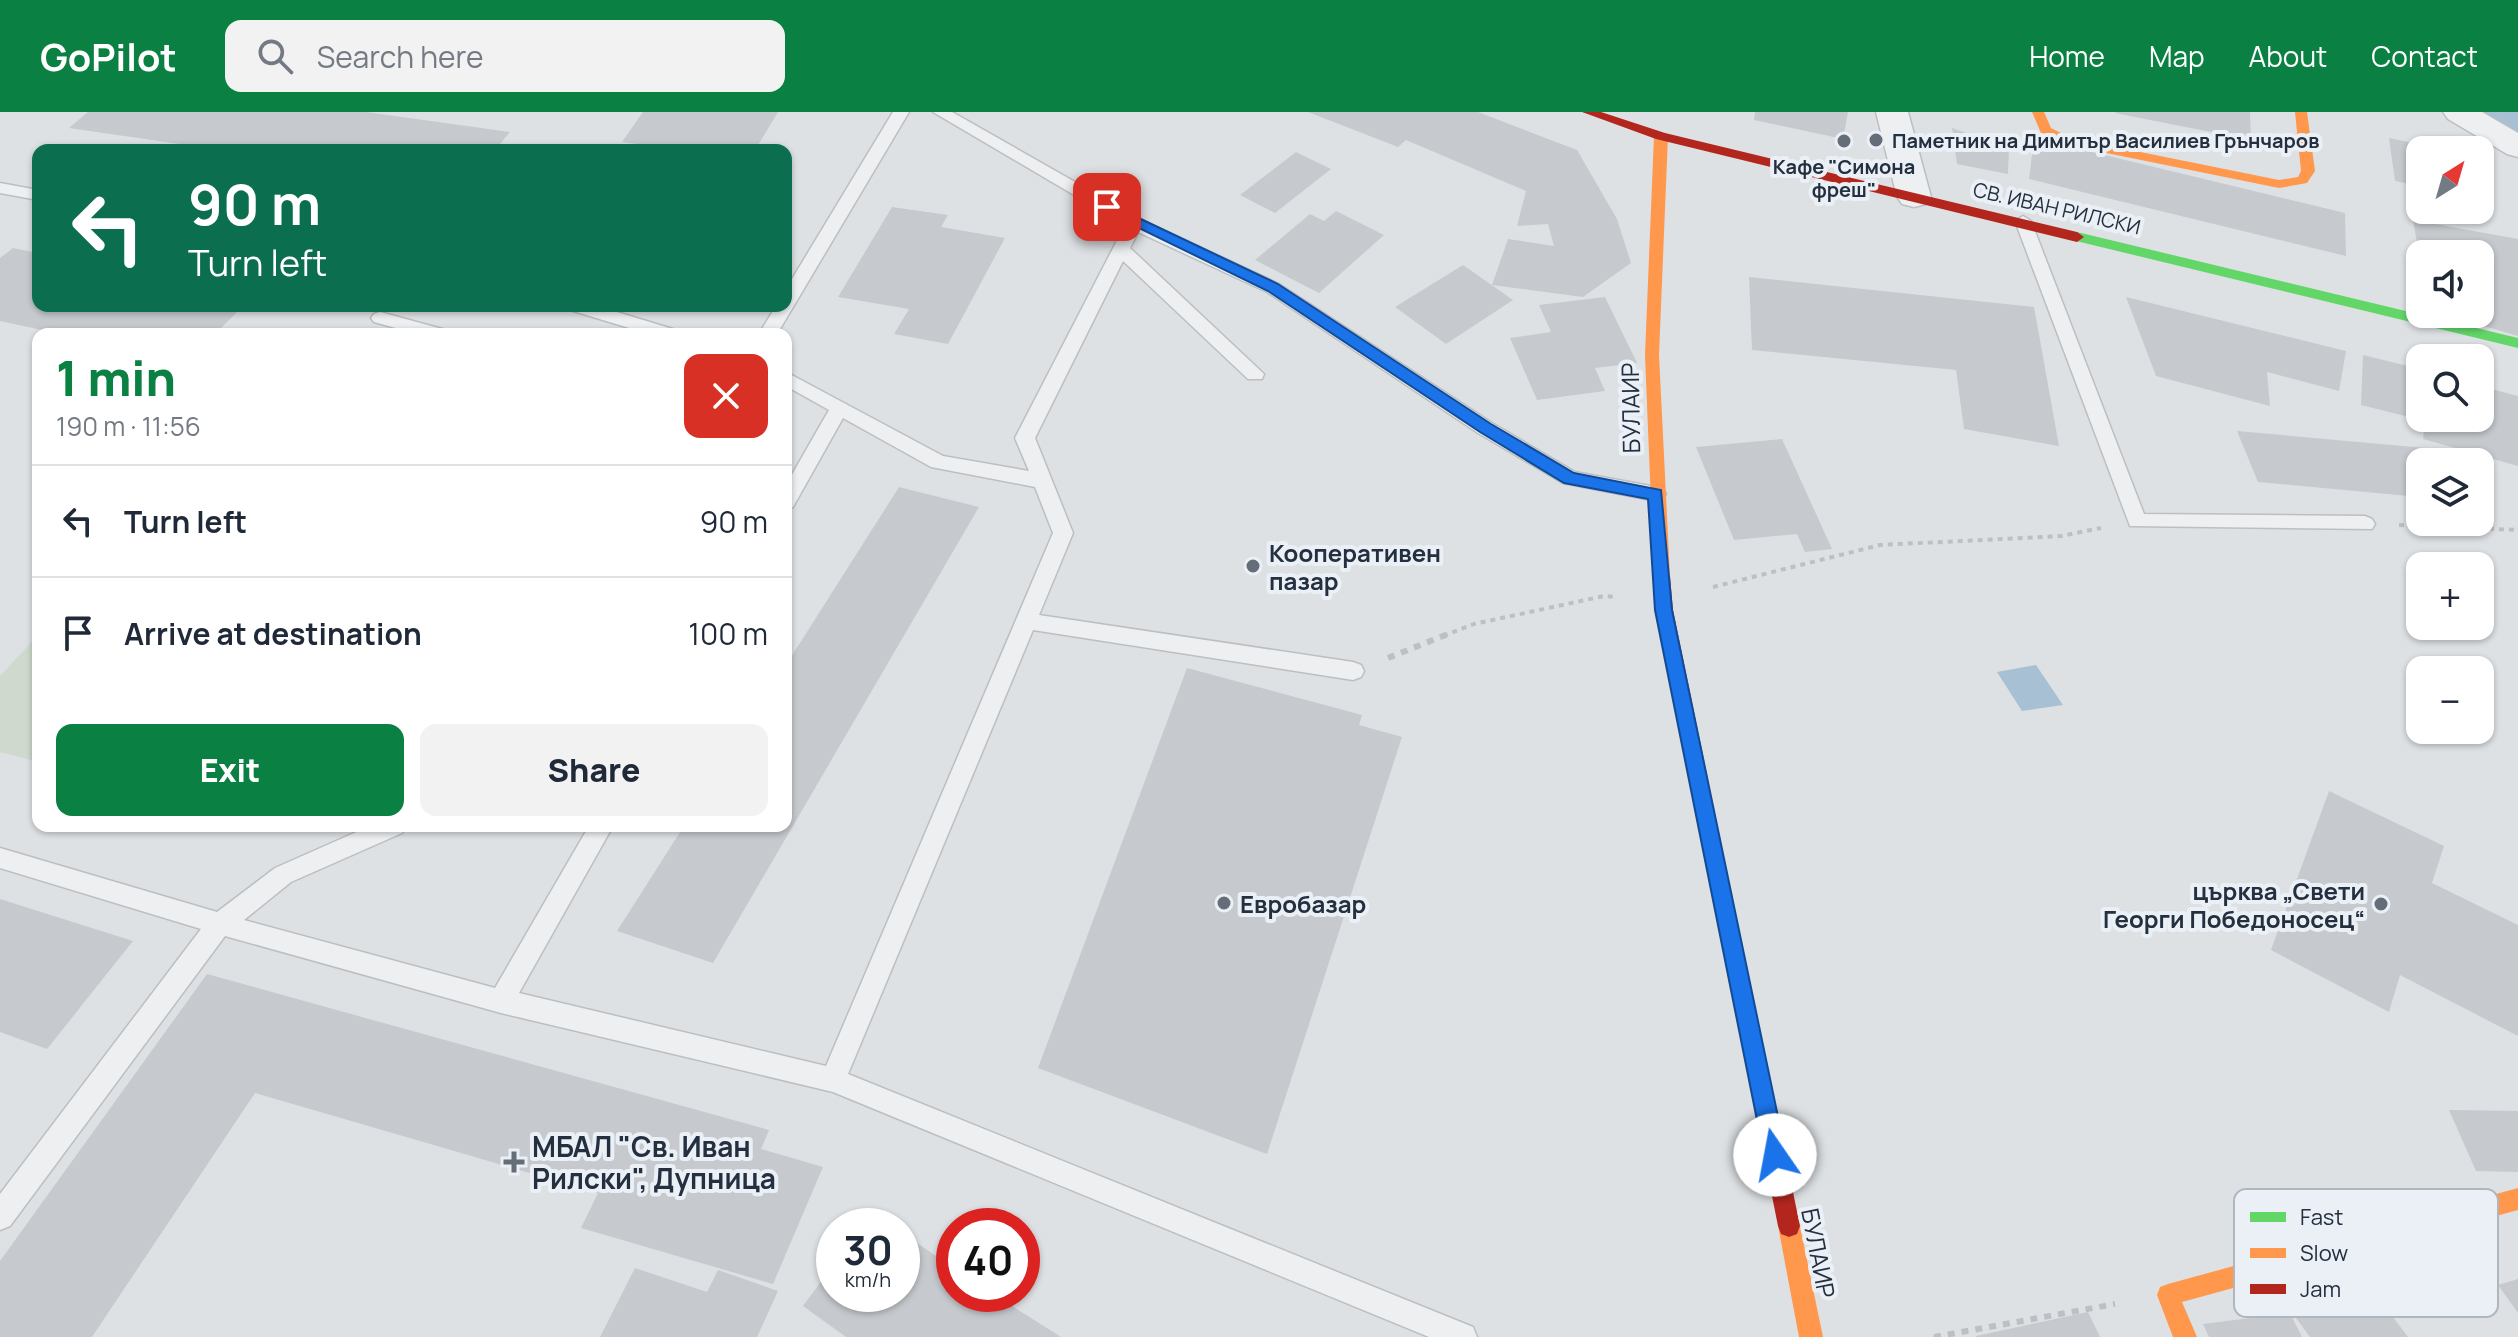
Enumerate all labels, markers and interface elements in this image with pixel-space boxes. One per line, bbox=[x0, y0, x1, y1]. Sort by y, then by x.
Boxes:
search box bbox=[225, 20, 785, 92]
text: GoPilot bbox=[40, 30, 177, 82]
icon: search bbox=[253, 34, 297, 78]
text: Search here bbox=[317, 36, 484, 77]
text: Home bbox=[2029, 37, 2105, 75]
text: Map bbox=[2149, 37, 2205, 75]
text: About bbox=[2249, 37, 2327, 75]
text: Contact bbox=[2371, 37, 2478, 75]
place label: Паметник на Димитър Василиев Грънчаров bbox=[1892, 127, 2319, 154]
marker: Паметник на Димитър Василиев Грънчаров bbox=[1867, 131, 1885, 149]
marker: Кафе "Симона фреш" bbox=[1835, 132, 1853, 150]
north arrow bbox=[2406, 136, 2494, 224]
map controls bbox=[2406, 136, 2494, 744]
place label: Кафе "Симона фреш" bbox=[1773, 153, 1915, 203]
text: 90 m bbox=[188, 165, 321, 242]
pin bbox=[1073, 173, 1141, 241]
icon: left bbox=[56, 176, 160, 280]
street label: СВ. ИВАН РИЛСКИ bbox=[1971, 176, 2143, 240]
icon: arrive bbox=[1085, 185, 1129, 229]
text: Turn left bbox=[188, 238, 327, 287]
button: sound bbox=[2406, 240, 2494, 328]
button: search bbox=[2406, 344, 2494, 432]
text: 1 min bbox=[56, 345, 176, 410]
button: close bbox=[684, 354, 768, 438]
street label: БУЛАИР bbox=[1613, 362, 1647, 454]
text: 190 m · 11:56 bbox=[56, 408, 201, 444]
button: layers bbox=[2406, 448, 2494, 536]
icon: left bbox=[56, 499, 100, 543]
text: Turn left bbox=[124, 501, 247, 542]
text: 90 m bbox=[700, 501, 768, 542]
place label: Кооперативен пазар bbox=[1269, 536, 1441, 597]
button: + bbox=[2406, 552, 2494, 640]
marker: Кооперативен пазар bbox=[1244, 557, 1262, 575]
icon: arrive bbox=[56, 611, 100, 655]
text: Arrive at destination bbox=[124, 613, 422, 654]
text: 100 m bbox=[688, 613, 768, 654]
button: − bbox=[2406, 656, 2494, 744]
button: Exit bbox=[56, 724, 404, 816]
button: Share bbox=[420, 724, 768, 816]
place label: църква „Свети Георги Победоносец“ bbox=[2103, 874, 2365, 935]
place label: Евробазар bbox=[1240, 887, 1366, 920]
marker: Евробазар bbox=[1215, 894, 1233, 912]
marker: църква „Свети Георги Победоносец“ bbox=[2372, 895, 2390, 913]
position arrow bbox=[1733, 1113, 1817, 1197]
place label: МБАЛ "Св. Иван Рилски", Дупница bbox=[532, 1127, 776, 1197]
marker: МБАЛ "Св. Иван Рилски", Дупница bbox=[503, 1151, 525, 1173]
legend bbox=[2234, 1189, 2498, 1317]
text: Fast bbox=[2300, 1202, 2343, 1232]
street label: БУЛАИР bbox=[1794, 1205, 1844, 1301]
speed limit sign: 40 bbox=[936, 1208, 1040, 1312]
text: 30 bbox=[843, 1222, 893, 1277]
text: Slow bbox=[2300, 1238, 2348, 1268]
text: km/h bbox=[845, 1266, 891, 1293]
text: Jam bbox=[2300, 1274, 2341, 1304]

